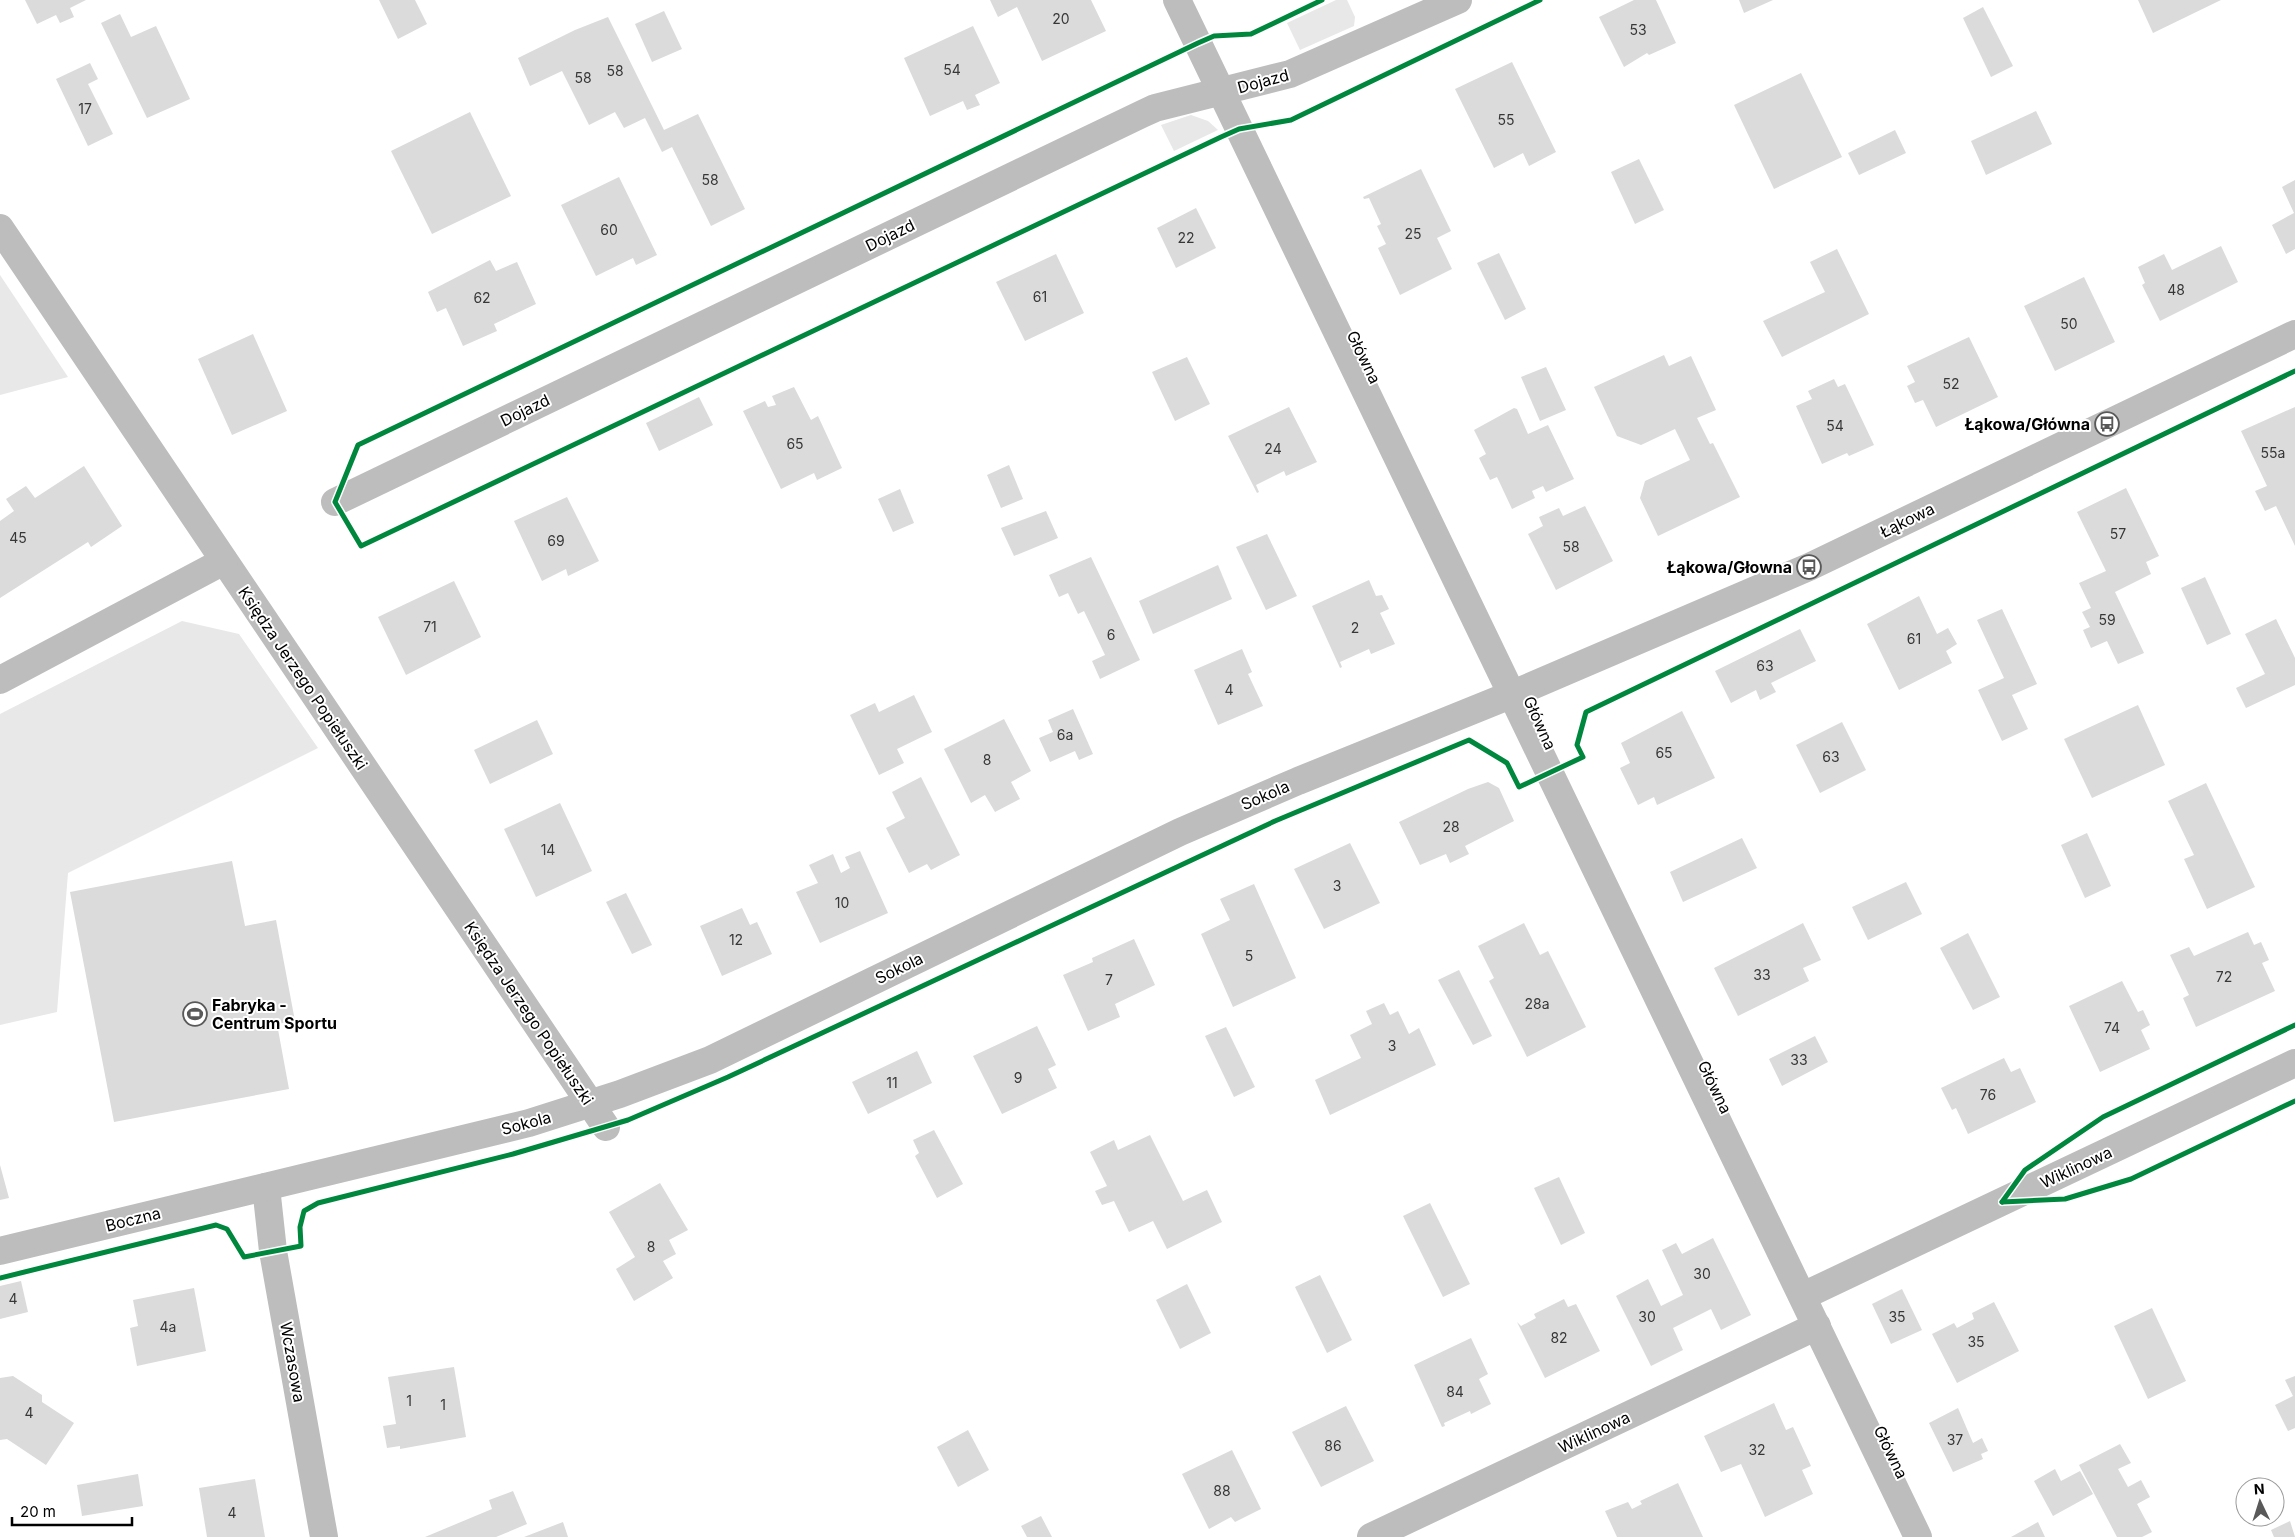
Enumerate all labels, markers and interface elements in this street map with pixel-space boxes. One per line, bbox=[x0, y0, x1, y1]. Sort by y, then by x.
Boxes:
house number: 20 bbox=[1052, 10, 1070, 27]
house number: 53 bbox=[1629, 21, 1647, 38]
house number: 54 bbox=[943, 61, 961, 78]
house number: 58 bbox=[606, 62, 624, 79]
street label: Dojazd bbox=[1235, 65, 1291, 97]
house number: 58 bbox=[574, 69, 592, 86]
house number: 17 bbox=[78, 100, 92, 117]
house number: 55 bbox=[1497, 111, 1515, 128]
house number: 58 bbox=[701, 171, 719, 188]
street label: Dojazd bbox=[862, 215, 918, 255]
house number: 60 bbox=[600, 221, 618, 238]
house number: 25 bbox=[1404, 225, 1422, 242]
house number: 22 bbox=[1177, 229, 1195, 246]
house number: 48 bbox=[2167, 281, 2185, 298]
house number: 61 bbox=[1033, 288, 1047, 305]
house number: 62 bbox=[473, 289, 491, 306]
house number: 50 bbox=[2060, 315, 2078, 332]
street label: Główna bbox=[1343, 327, 1385, 387]
house number: 52 bbox=[1942, 375, 1960, 392]
street label: Dojazd bbox=[497, 390, 553, 430]
bus stop icon: Łąkowa/Główna bbox=[2094, 411, 2120, 437]
place label: Łąkowa/Główna bbox=[1965, 414, 2090, 434]
house number: 54 bbox=[1826, 417, 1844, 434]
house number: 65 bbox=[786, 435, 804, 452]
house number: 24 bbox=[1264, 440, 1282, 457]
house number: 55a bbox=[2261, 444, 2285, 461]
street label: Łąkowa bbox=[1876, 498, 1938, 542]
house number: 57 bbox=[2110, 525, 2126, 542]
house number: 45 bbox=[9, 529, 27, 546]
house number: 69 bbox=[547, 532, 565, 549]
house number: 58 bbox=[1562, 538, 1580, 555]
bus stop icon: Łąkowa/Głowna bbox=[1796, 554, 1822, 580]
place label: Łąkowa/Głowna bbox=[1667, 557, 1792, 577]
street label: Księdza Jerzego Popiełuszki bbox=[234, 583, 372, 773]
house number: 59 bbox=[2098, 611, 2116, 628]
house number: 71 bbox=[423, 618, 437, 635]
house number: 2 bbox=[1351, 619, 1359, 636]
house number: 6 bbox=[1107, 626, 1115, 643]
house number: 61 bbox=[1907, 630, 1921, 647]
house number: 63 bbox=[1756, 657, 1774, 674]
house number: 4 bbox=[1224, 681, 1234, 698]
street label: Główna bbox=[1519, 693, 1561, 753]
house number: 6a bbox=[1057, 726, 1073, 743]
house number: 65 bbox=[1655, 744, 1673, 761]
house number: 63 bbox=[1822, 748, 1840, 765]
house number: 8 bbox=[983, 751, 991, 768]
street label: Sokola bbox=[1238, 776, 1292, 814]
house number: 28 bbox=[1442, 818, 1460, 835]
house number: 14 bbox=[541, 841, 555, 858]
house number: 3 bbox=[1333, 877, 1341, 894]
house number: 10 bbox=[835, 894, 849, 911]
street label: Księdza Jerzego Popiełuszki bbox=[460, 918, 598, 1108]
house number: 12 bbox=[729, 931, 743, 948]
house number: 5 bbox=[1245, 947, 1253, 964]
street label: Sokola bbox=[872, 948, 926, 988]
house number: 33 bbox=[1753, 966, 1771, 983]
house number: 72 bbox=[2216, 968, 2232, 985]
house number: 7 bbox=[1105, 971, 1113, 988]
place label: Fabryka - Centrum Sportu bbox=[212, 995, 337, 1033]
house number: 28a bbox=[1524, 995, 1550, 1012]
sports icon: Fabryka - Centrum Sportu bbox=[182, 1001, 208, 1027]
house number: 74 bbox=[2104, 1019, 2120, 1036]
house number: 3 bbox=[1388, 1037, 1396, 1054]
house number: 33 bbox=[1790, 1051, 1808, 1068]
street label: Główna bbox=[1694, 1057, 1736, 1117]
house number: 9 bbox=[1014, 1069, 1022, 1086]
house number: 11 bbox=[886, 1074, 898, 1091]
house number: 76 bbox=[1980, 1086, 1996, 1103]
street label: Sokola bbox=[499, 1107, 553, 1139]
street label: Wiklinowa bbox=[2037, 1142, 2115, 1192]
street label: Boczna bbox=[103, 1202, 163, 1236]
house number: 8 bbox=[647, 1238, 655, 1255]
house number: 30 bbox=[1693, 1265, 1711, 1282]
house number: 4 bbox=[8, 1290, 18, 1307]
house number: 30 bbox=[1638, 1308, 1656, 1325]
house number: 35 bbox=[1888, 1308, 1906, 1325]
house number: 4a bbox=[160, 1318, 176, 1335]
street label: Wczasowa bbox=[276, 1320, 310, 1404]
house number: 82 bbox=[1550, 1329, 1568, 1346]
house number: 35 bbox=[1967, 1333, 1985, 1350]
house number: 84 bbox=[1446, 1383, 1464, 1400]
house number: 1 bbox=[406, 1392, 412, 1409]
house number: 1 bbox=[440, 1396, 446, 1413]
house number: 4 bbox=[24, 1404, 34, 1421]
street label: Wiklinowa bbox=[1555, 1407, 1633, 1457]
street label: Główna bbox=[1870, 1422, 1912, 1482]
house number: 37 bbox=[1947, 1431, 1963, 1448]
house number: 86 bbox=[1324, 1437, 1342, 1454]
house number: 32 bbox=[1748, 1441, 1766, 1458]
north arrow bbox=[2235, 1477, 2285, 1527]
text: N bbox=[2253, 1480, 2265, 1497]
house number: 88 bbox=[1213, 1482, 1231, 1499]
scale bar bbox=[12, 1494, 132, 1526]
text: 20 m bbox=[20, 1502, 56, 1521]
house number: 4 bbox=[227, 1504, 237, 1521]

